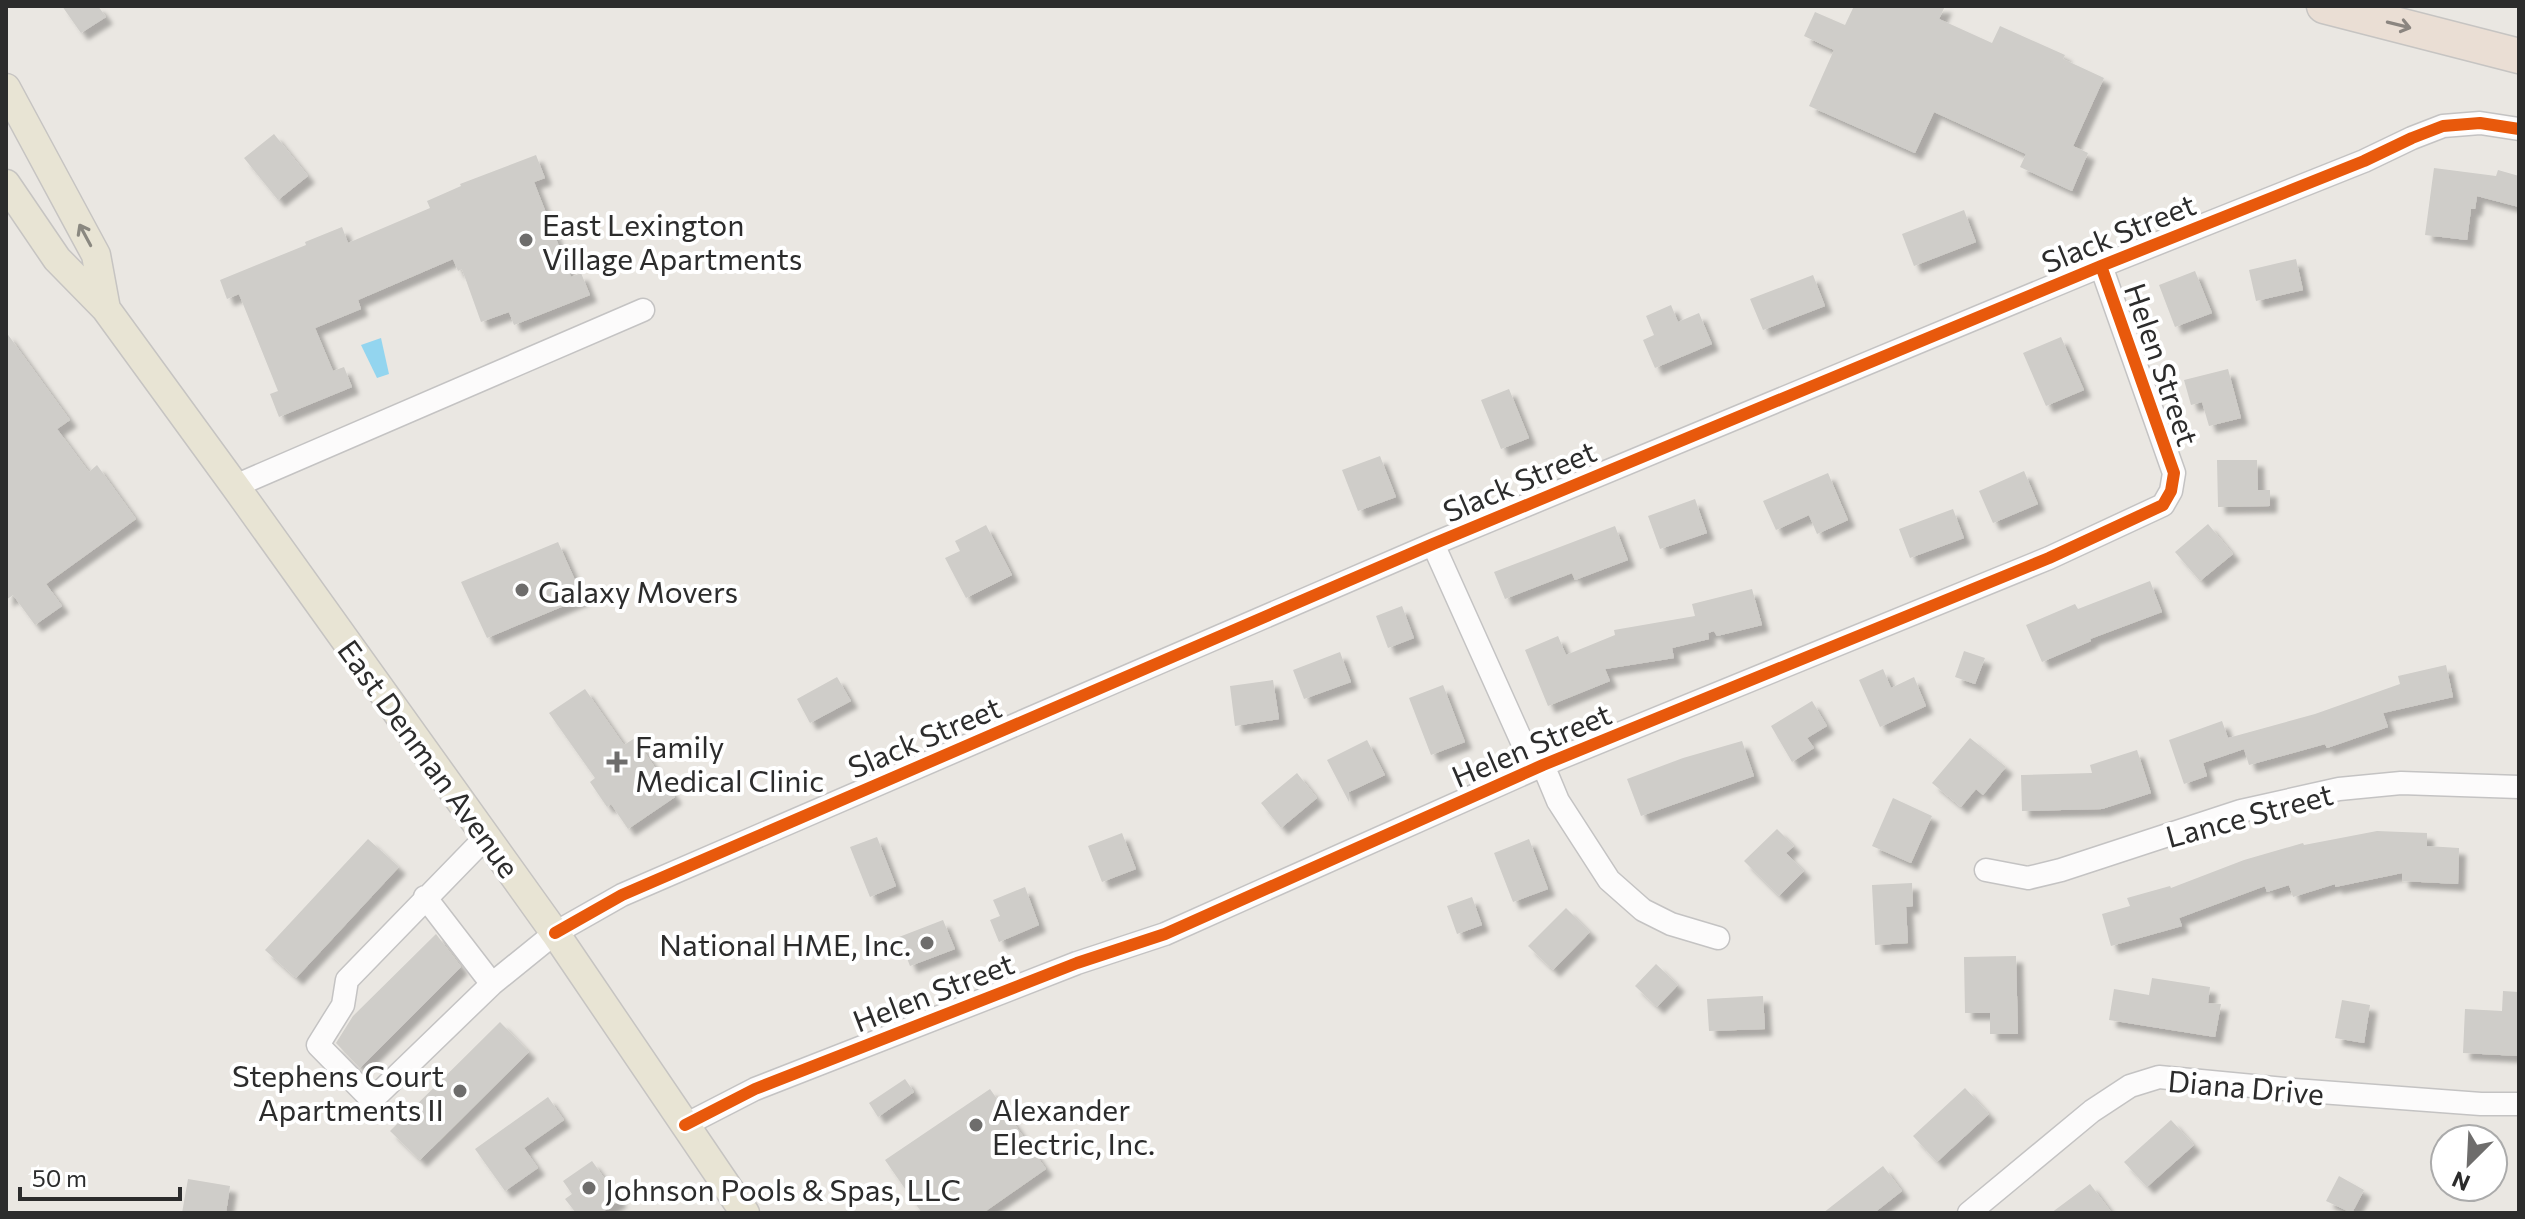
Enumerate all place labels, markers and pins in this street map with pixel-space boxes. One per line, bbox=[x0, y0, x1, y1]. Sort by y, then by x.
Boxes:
place label: East Lexington Village Apartments bbox=[542, 205, 802, 276]
marker: East Lexington Village Apartments bbox=[517, 231, 535, 249]
place label: Galaxy Movers bbox=[538, 572, 738, 609]
marker: Galaxy Movers bbox=[513, 581, 531, 599]
place label: Family Medical Clinic bbox=[635, 727, 824, 798]
marker: Family Medical Clinic bbox=[606, 751, 628, 773]
place label: National HME, Inc. bbox=[659, 925, 911, 962]
marker: National HME, Inc. bbox=[918, 934, 936, 952]
place label: Stephens Court Apartments II bbox=[232, 1056, 444, 1127]
marker: Stephens Court Apartments II bbox=[451, 1082, 469, 1100]
place label: Alexander Electric, Inc. bbox=[992, 1090, 1155, 1161]
marker: Alexander Electric, Inc. bbox=[967, 1116, 985, 1134]
place label: Johnson Pools & Spas, LLC bbox=[605, 1170, 961, 1207]
marker: Johnson Pools & Spas, LLC bbox=[580, 1179, 598, 1197]

